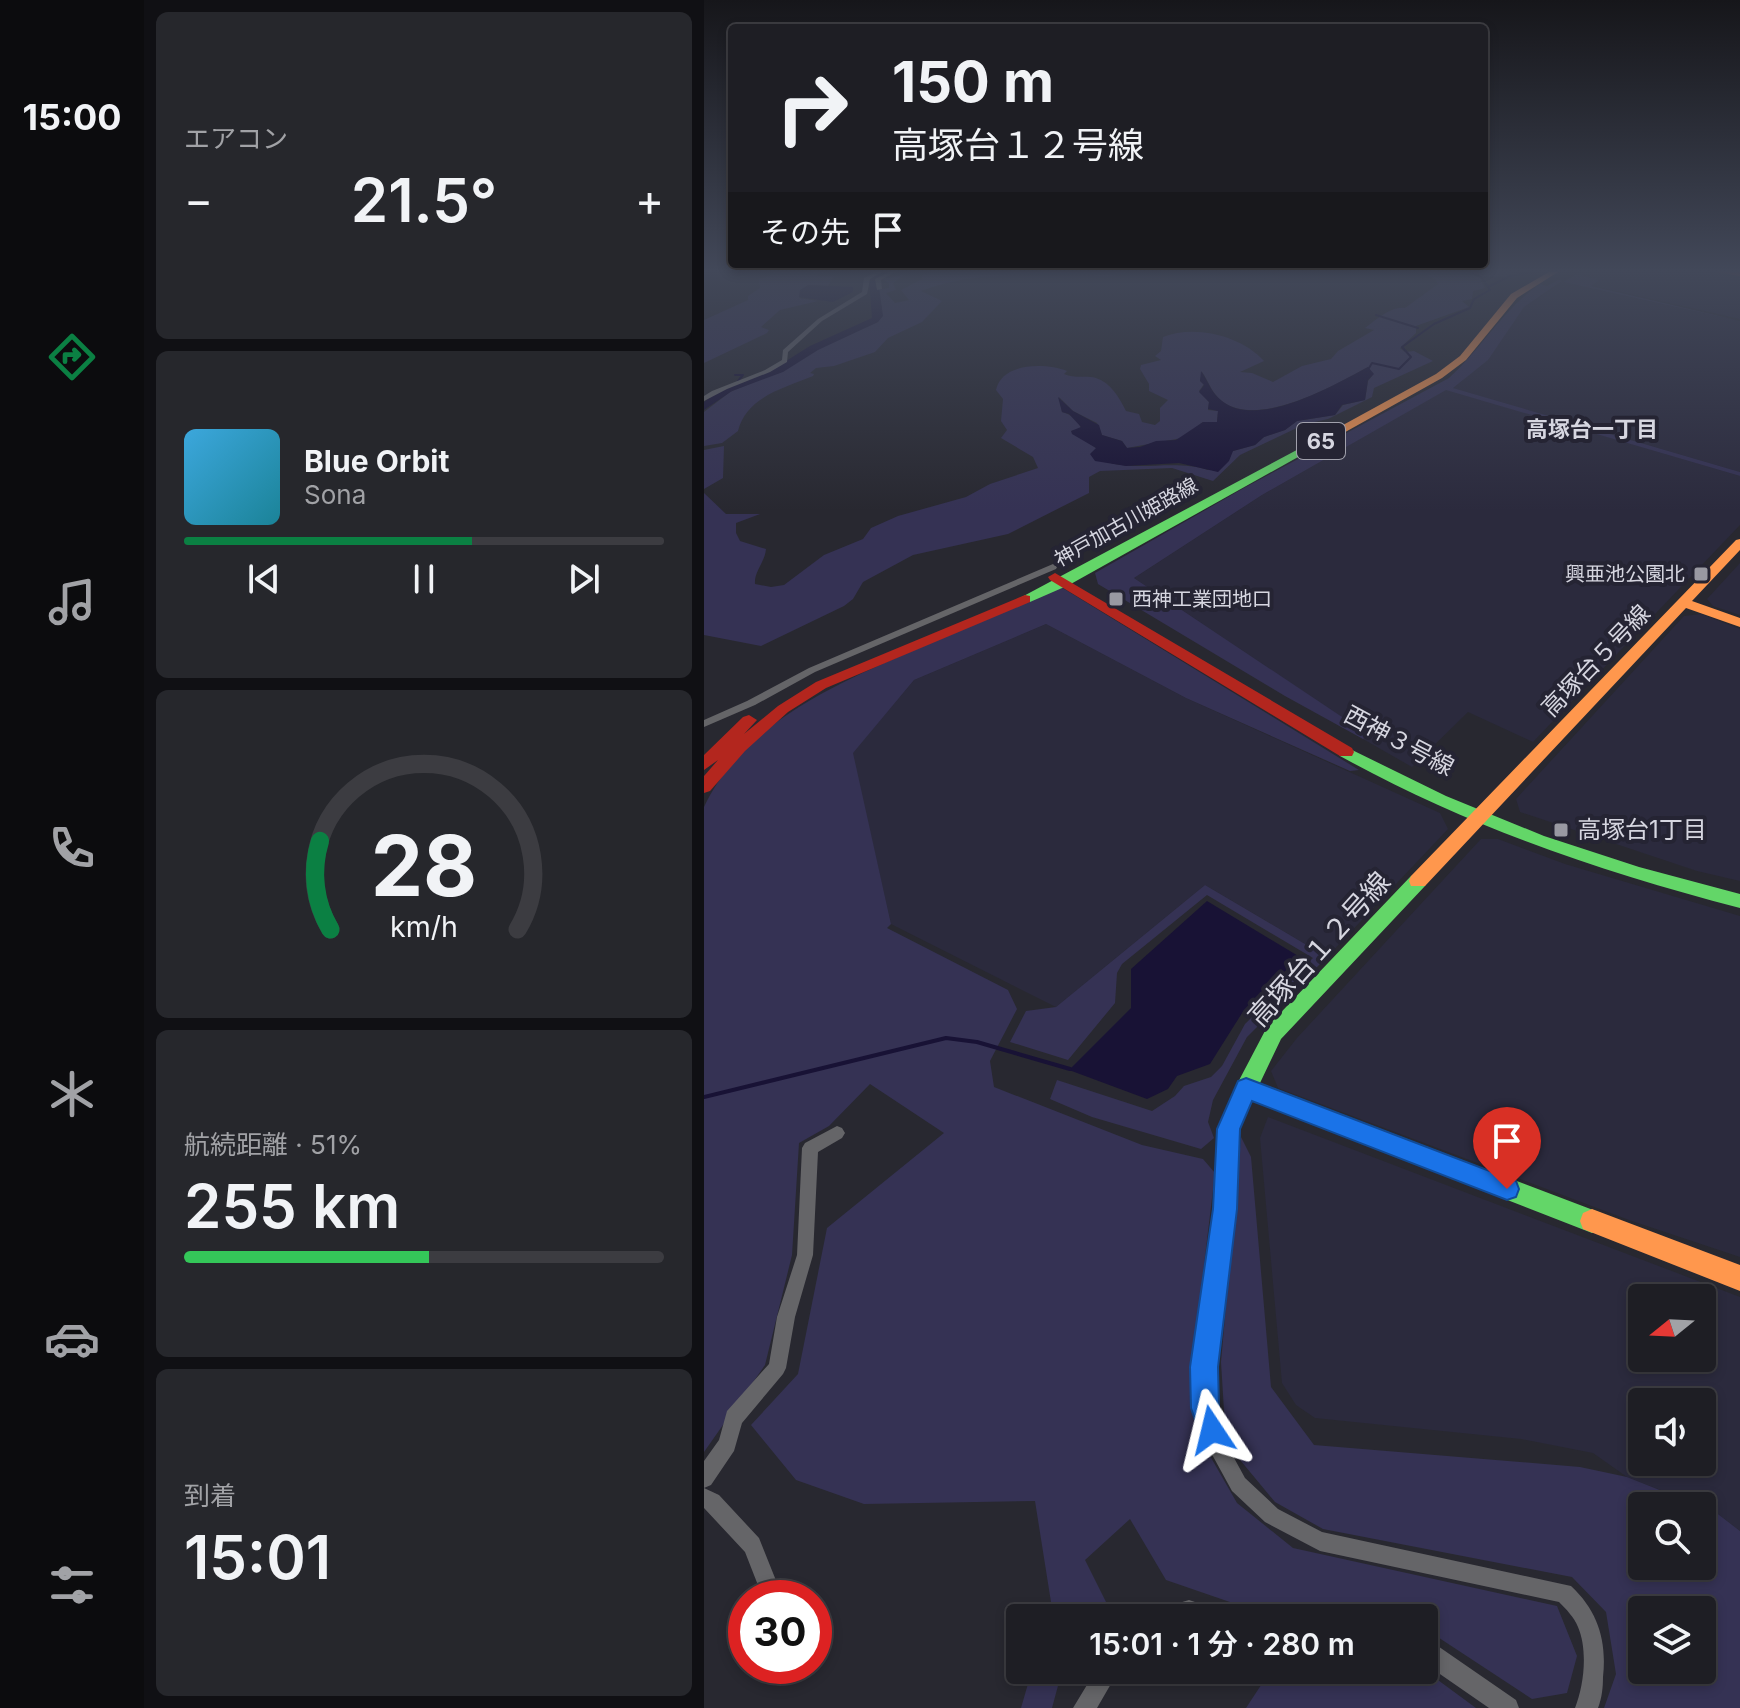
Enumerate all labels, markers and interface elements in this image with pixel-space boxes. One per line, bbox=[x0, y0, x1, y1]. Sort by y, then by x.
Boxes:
text: 150 m bbox=[892, 48, 1054, 116]
icon: right bbox=[760, 56, 864, 160]
text: 15:00 bbox=[22, 95, 122, 139]
text: エアコン bbox=[184, 123, 288, 154]
text: 高塚台１２号線 bbox=[892, 123, 1144, 167]
text: 21.5° bbox=[351, 164, 497, 236]
text: − bbox=[184, 173, 213, 227]
text: + bbox=[635, 173, 664, 227]
icon: arrive bbox=[866, 208, 910, 252]
text: その先 bbox=[760, 214, 850, 250]
icon: directions bbox=[44, 329, 100, 385]
district label: 高塚台一丁目 bbox=[1526, 416, 1658, 442]
road number: 65 bbox=[1297, 423, 1345, 459]
text: Blue Orbit bbox=[304, 443, 449, 479]
street label: 神戸加古川姫路線 bbox=[1050, 473, 1202, 571]
text: Sona bbox=[304, 479, 366, 510]
icon: previous bbox=[242, 557, 286, 601]
icon: pause bbox=[402, 557, 446, 601]
icon: next bbox=[562, 557, 606, 601]
place label: 興亜池公園北 bbox=[1565, 562, 1685, 586]
marker: 興亜池公園北 bbox=[1692, 565, 1710, 583]
icon: music bbox=[44, 574, 100, 630]
place label: 西神工業団地口 bbox=[1132, 587, 1272, 611]
marker: 西神工業団地口 bbox=[1107, 590, 1125, 608]
street label: 高塚台５号線 bbox=[1535, 599, 1656, 723]
street label: 西神３号線 bbox=[1339, 700, 1459, 782]
text: 28 bbox=[371, 815, 477, 916]
place label: 高塚台1丁目 bbox=[1577, 815, 1707, 844]
icon: phone bbox=[44, 820, 100, 876]
marker: 高塚台1丁目 bbox=[1552, 821, 1570, 839]
street label: 高塚台１２号線 bbox=[1241, 865, 1397, 1033]
text: km/h bbox=[390, 909, 458, 944]
icon: climate bbox=[44, 1066, 100, 1122]
pin bbox=[1473, 1107, 1541, 1189]
icon: arrive bbox=[1485, 1119, 1529, 1163]
text: 航続距離 · 51% bbox=[184, 1129, 362, 1160]
text: 255 km bbox=[184, 1170, 400, 1242]
north arrow bbox=[1628, 1284, 1716, 1372]
map controls bbox=[1628, 1284, 1716, 1684]
icon: car bbox=[44, 1311, 100, 1367]
position arrow bbox=[1170, 1388, 1254, 1472]
button: sound bbox=[1628, 1388, 1716, 1476]
text: 到着 bbox=[184, 1480, 236, 1511]
button: search bbox=[1628, 1492, 1716, 1580]
text: 15:01 bbox=[184, 1521, 331, 1593]
icon: filters bbox=[44, 1557, 100, 1613]
speed limit sign: 30 bbox=[728, 1580, 832, 1684]
button: layers bbox=[1628, 1596, 1716, 1684]
text: 15:01 · 1 分 · 280 m bbox=[1089, 1626, 1355, 1662]

